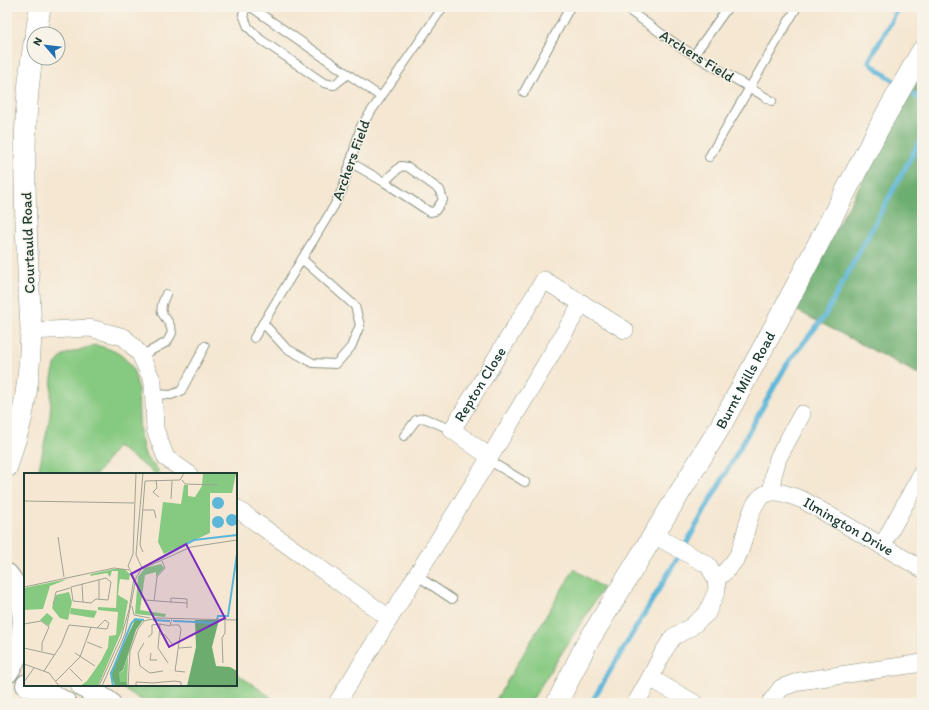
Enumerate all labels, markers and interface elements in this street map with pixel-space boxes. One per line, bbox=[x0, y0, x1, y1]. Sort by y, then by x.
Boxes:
north arrow bbox=[26, 26, 66, 66]
street label: Archers Field bbox=[656, 26, 738, 86]
text: N bbox=[30, 35, 45, 48]
street label: Archers Field bbox=[328, 116, 374, 203]
street label: Courtauld Road bbox=[17, 192, 39, 294]
street label: Burnt Mills Road bbox=[712, 328, 780, 432]
street label: Repton Close bbox=[450, 343, 510, 425]
inset map bbox=[24, 473, 237, 686]
street label: Ilmington Drive bbox=[800, 493, 897, 559]

